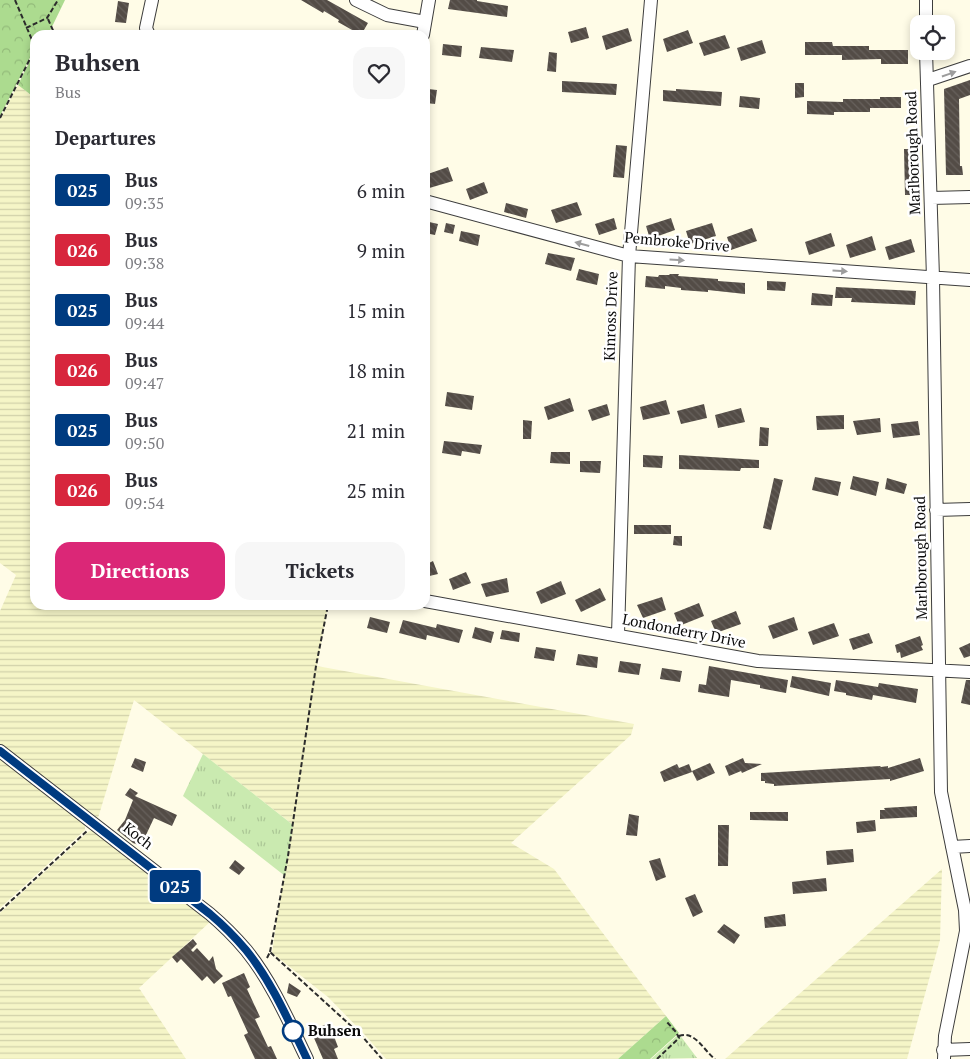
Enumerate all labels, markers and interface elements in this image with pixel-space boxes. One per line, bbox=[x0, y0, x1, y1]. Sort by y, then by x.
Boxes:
map controls bbox=[910, 15, 955, 60]
button: locate bbox=[910, 15, 955, 60]
text: Buhsen bbox=[55, 46, 140, 78]
button: heart bbox=[353, 47, 405, 99]
one-way arrow bbox=[942, 69, 957, 77]
text: Bus bbox=[55, 81, 81, 103]
street label: Marlborough Road bbox=[900, 91, 924, 215]
text: Departures bbox=[55, 125, 156, 150]
text: Bus bbox=[125, 167, 158, 192]
text: 025 bbox=[67, 178, 98, 202]
text: 6 min bbox=[357, 178, 405, 203]
text: 09:35 bbox=[125, 192, 164, 214]
street label: Pembroke Drive bbox=[624, 226, 731, 256]
text: Bus bbox=[125, 227, 158, 252]
text: 026 bbox=[67, 238, 98, 262]
text: 9 min bbox=[357, 238, 405, 263]
one-way arrow bbox=[574, 239, 589, 247]
text: 09:38 bbox=[125, 252, 164, 274]
one-way arrow bbox=[670, 256, 686, 264]
one-way arrow bbox=[832, 268, 848, 276]
street label: Kinross Drive bbox=[598, 271, 622, 361]
text: Bus bbox=[125, 287, 158, 312]
text: 025 bbox=[67, 298, 98, 322]
text: 15 min bbox=[347, 298, 405, 323]
text: 09:44 bbox=[125, 312, 164, 334]
text: Bus bbox=[125, 347, 158, 372]
text: 026 bbox=[67, 358, 98, 382]
text: 18 min bbox=[347, 358, 405, 383]
text: 09:47 bbox=[125, 372, 164, 394]
text: Bus bbox=[125, 407, 158, 432]
text: 025 bbox=[67, 418, 98, 442]
text: 21 min bbox=[347, 418, 405, 443]
text: 09:50 bbox=[125, 432, 164, 454]
text: Bus bbox=[125, 467, 158, 492]
text: 026 bbox=[67, 478, 98, 502]
text: 25 min bbox=[347, 478, 405, 503]
text: 09:54 bbox=[125, 492, 164, 514]
street label: Marlborough Road bbox=[909, 496, 931, 620]
button: Directions bbox=[55, 542, 225, 600]
button: Tickets bbox=[235, 542, 405, 600]
street label: Londonderry Drive bbox=[621, 608, 748, 652]
street label: Koch bbox=[119, 817, 158, 853]
line badge: 025 bbox=[146, 870, 204, 902]
text: 025 bbox=[160, 874, 190, 898]
marker: Buhsen bbox=[282, 1020, 304, 1042]
place label: Buhsen bbox=[308, 1020, 362, 1040]

